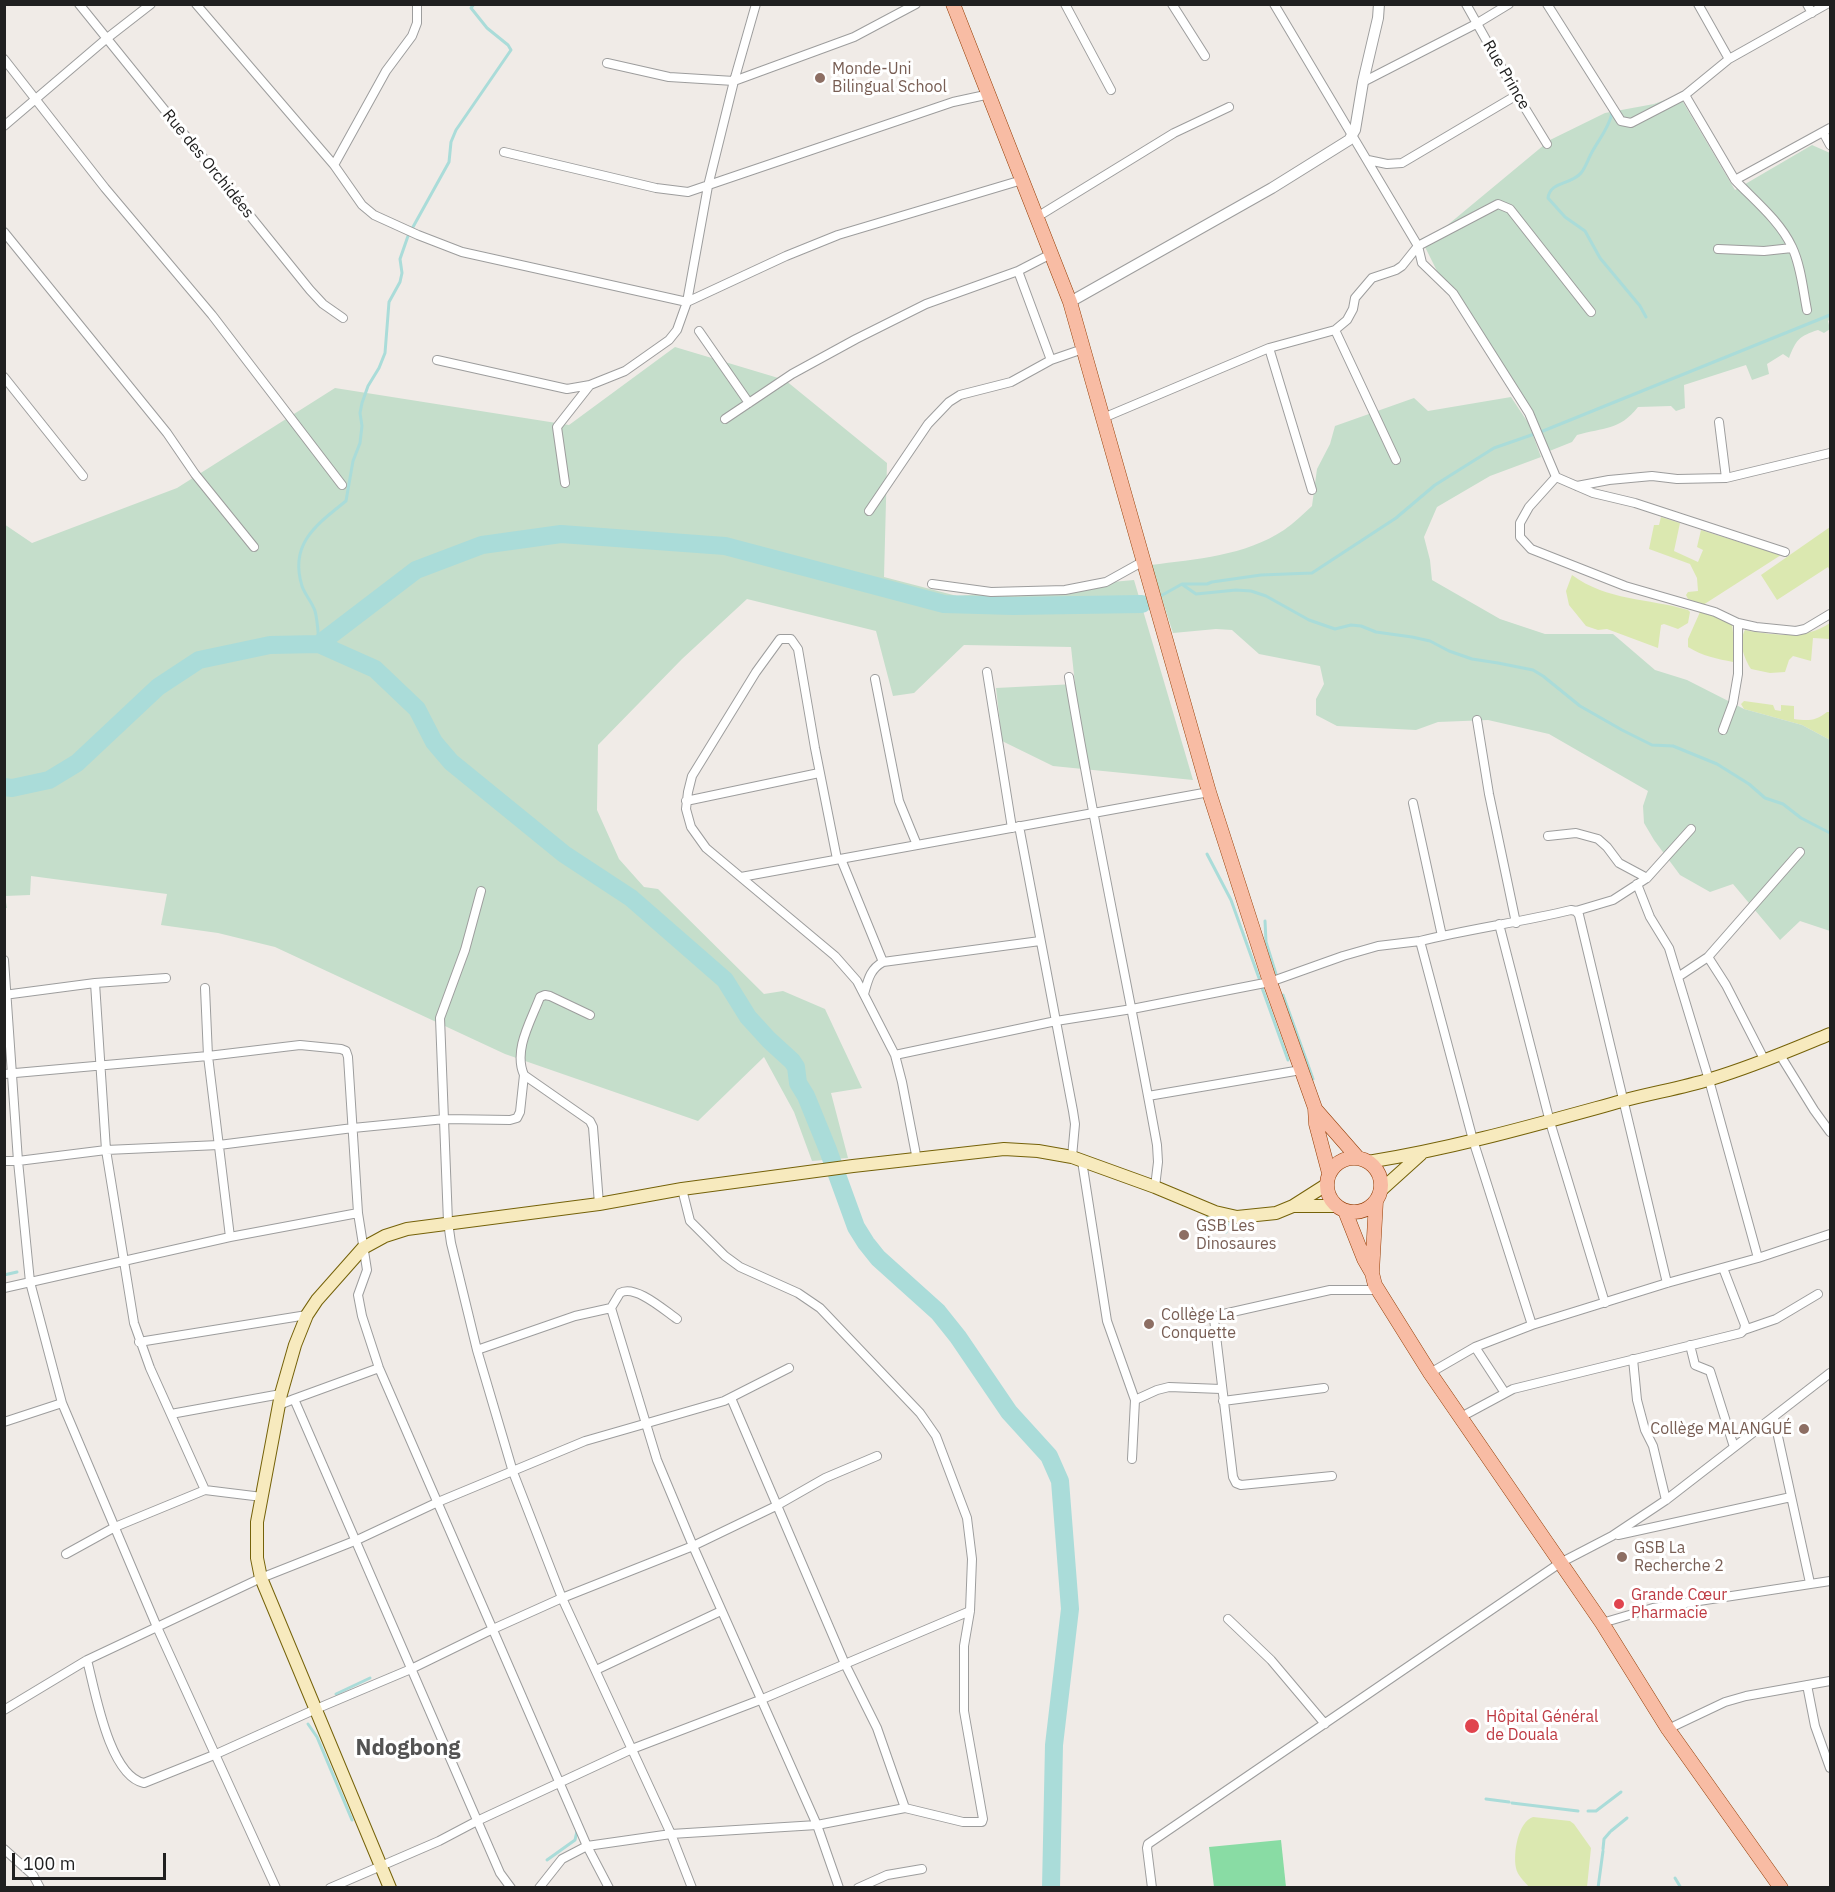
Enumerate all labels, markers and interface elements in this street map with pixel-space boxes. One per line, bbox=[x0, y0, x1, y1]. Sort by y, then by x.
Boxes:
street label: Rue Prince bbox=[1478, 37, 1534, 113]
place label: Monde-Uni Bilingual School bbox=[832, 59, 947, 97]
marker: Monde-Uni Bilingual School bbox=[813, 71, 827, 85]
street label: Rue des Orchidées bbox=[158, 106, 258, 222]
place label: GSB Les Dinosaures bbox=[1196, 1216, 1277, 1254]
marker: GSB Les Dinosaures bbox=[1177, 1228, 1191, 1242]
place label: Collège La Conquette bbox=[1161, 1305, 1236, 1343]
marker: Collège La Conquette bbox=[1142, 1317, 1156, 1331]
place label: Collège MALANGUÉ bbox=[1650, 1419, 1792, 1439]
marker: Collège MALANGUÉ bbox=[1797, 1422, 1811, 1436]
place label: GSB La Recherche 2 bbox=[1634, 1538, 1724, 1576]
marker: GSB La Recherche 2 bbox=[1615, 1550, 1629, 1564]
place label: Grande Cœur Pharmacie bbox=[1631, 1585, 1727, 1623]
marker: Grande Cœur Pharmacie bbox=[1612, 1597, 1626, 1611]
place label: Hôpital Général de Douala bbox=[1486, 1707, 1598, 1745]
marker: Hôpital Général de Douala bbox=[1463, 1717, 1481, 1735]
district label: Ndogbong bbox=[356, 1736, 460, 1762]
scale bar bbox=[15, 1841, 170, 1879]
text: 100 m bbox=[23, 1852, 75, 1875]

